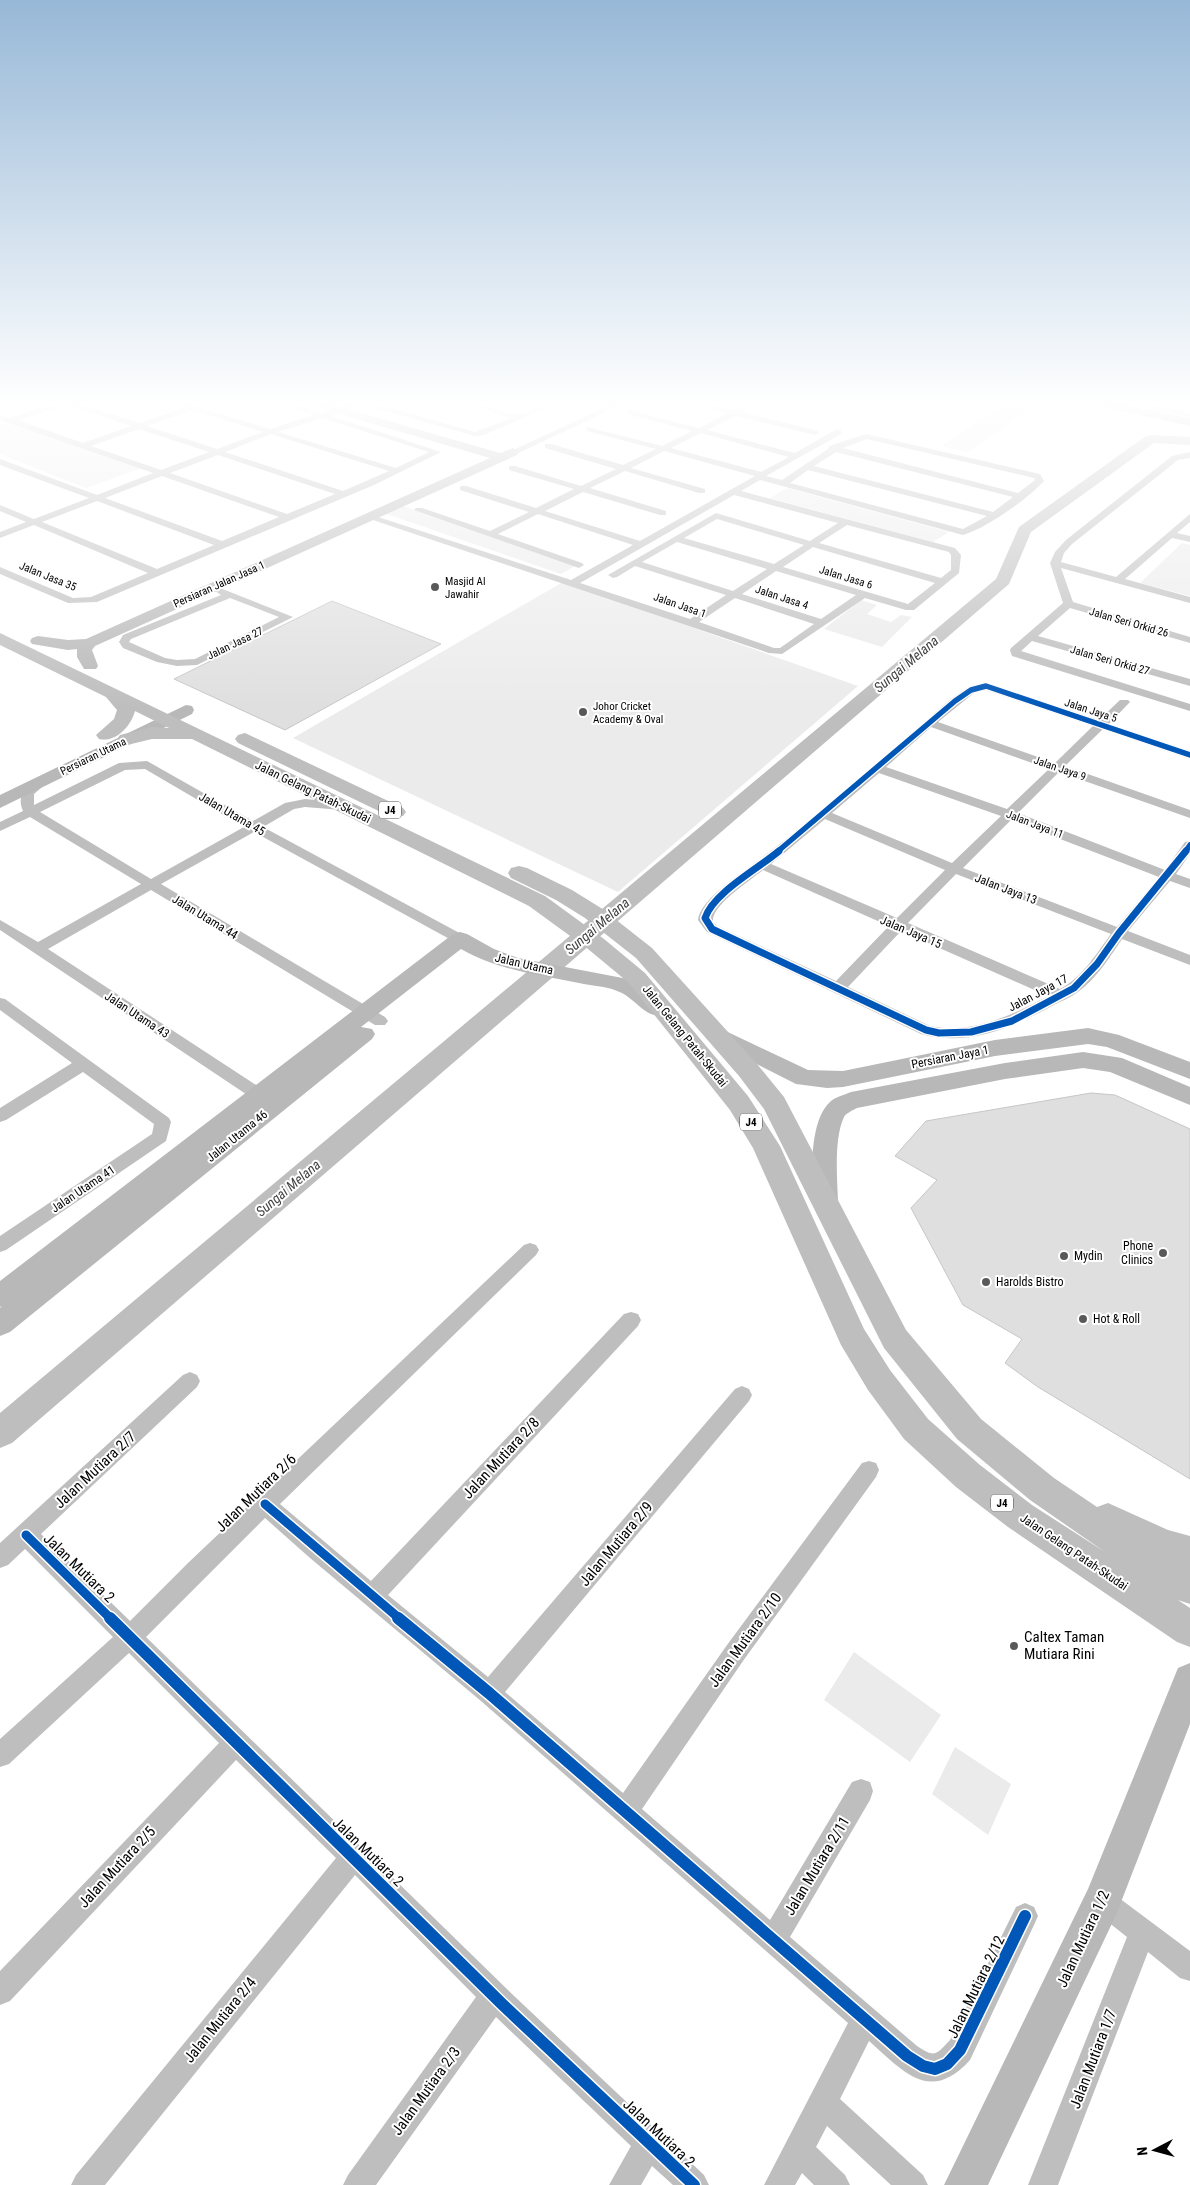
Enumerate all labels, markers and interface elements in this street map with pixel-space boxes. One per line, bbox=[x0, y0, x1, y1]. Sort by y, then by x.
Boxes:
street label: Persiaran Jalan Jasa 1 bbox=[171, 558, 267, 610]
street label: Jalan Jasa 35 bbox=[17, 559, 78, 594]
street label: Jalan Jasa 6 bbox=[818, 563, 874, 592]
place label: Masjid Al Jawahir bbox=[445, 575, 485, 601]
marker: Masjid Al Jawahir bbox=[429, 581, 441, 593]
street label: Jalan Jasa 4 bbox=[754, 583, 811, 612]
street label: Jalan Jasa 1 bbox=[652, 590, 708, 621]
street label: Jalan Seri Orkid 26 bbox=[1088, 605, 1170, 640]
street label: Jalan Jasa 27 bbox=[205, 624, 265, 663]
water label: Sungai Melana bbox=[871, 632, 941, 696]
street label: Jalan Seri Orkid 27 bbox=[1069, 643, 1151, 678]
street label: Jalan Jaya 5 bbox=[1063, 696, 1119, 725]
place label: Johor Cricket Academy & Oval bbox=[593, 700, 663, 726]
marker: Johor Cricket Academy & Oval bbox=[577, 706, 589, 718]
street label: Persiaran Utama bbox=[58, 735, 128, 778]
street label: Jalan Jaya 9 bbox=[1032, 753, 1088, 783]
street label: Jalan Gelang Patah-Skudai bbox=[253, 758, 373, 826]
street label: Jalan Utama 45 bbox=[196, 789, 268, 839]
road number: J4 bbox=[379, 802, 401, 818]
street label: Jalan Jaya 11 bbox=[1005, 808, 1065, 841]
street label: Jalan Jaya 13 bbox=[973, 871, 1039, 907]
street label: Jalan Utama 44 bbox=[170, 892, 240, 942]
water label: Sungai Melana bbox=[562, 894, 632, 958]
street label: Jalan Jaya 15 bbox=[878, 913, 944, 951]
street label: Jalan Utama bbox=[493, 950, 555, 978]
street label: Jalan Jaya 17 bbox=[1006, 971, 1070, 1015]
street label: Jalan Gelang Patah-Skudai bbox=[640, 982, 730, 1090]
street label: Jalan Utama 43 bbox=[102, 989, 172, 1041]
street label: Persiaran Jaya 1 bbox=[910, 1043, 990, 1071]
street label: Jalan Utama 46 bbox=[204, 1107, 270, 1165]
road number: J4 bbox=[740, 1114, 762, 1130]
water label: Sungai Melana bbox=[253, 1156, 323, 1220]
street label: Jalan Utama 41 bbox=[48, 1162, 118, 1216]
place label: Phone Clinics bbox=[1121, 1239, 1153, 1267]
marker: Phone Clinics bbox=[1157, 1247, 1169, 1259]
place label: Mydin bbox=[1074, 1249, 1103, 1263]
marker: Mydin bbox=[1058, 1250, 1070, 1262]
place label: Harolds Bistro bbox=[996, 1275, 1064, 1289]
marker: Harolds Bistro bbox=[980, 1276, 992, 1288]
place label: Hot & Roll bbox=[1093, 1312, 1140, 1326]
marker: Hot & Roll bbox=[1077, 1313, 1089, 1325]
street label: Jalan Mutiara 2/8 bbox=[459, 1414, 543, 1502]
street label: Jalan Mutiara 2/7 bbox=[51, 1428, 139, 1512]
street label: Jalan Mutiara 2/6 bbox=[212, 1450, 300, 1536]
road number: J4 bbox=[991, 1495, 1013, 1512]
street label: Jalan Mutiara 2/9 bbox=[575, 1498, 657, 1590]
street label: Jalan Gelang Patah-Skudai bbox=[1018, 1511, 1130, 1593]
street label: Jalan Mutiara 2 bbox=[40, 1530, 118, 1606]
street label: Jalan Mutiara 2/10 bbox=[705, 1589, 785, 1691]
place label: Caltex Taman Mutiara Rini bbox=[1024, 1628, 1104, 1663]
marker: Caltex Taman Mutiara Rini bbox=[1008, 1640, 1020, 1652]
street label: Jalan Mutiara 2/11 bbox=[780, 1813, 854, 1919]
street label: Jalan Mutiara 2 bbox=[329, 1814, 407, 1890]
street label: Jalan Mutiara 2/5 bbox=[75, 1823, 159, 1911]
street label: Jalan Mutiara 1/2 bbox=[1053, 1888, 1113, 1990]
street label: Jalan Mutiara 2/12 bbox=[943, 1933, 1009, 2041]
street label: Jalan Mutiara 2/4 bbox=[180, 1974, 260, 2066]
street label: Jalan Mutiara 1/7 bbox=[1066, 2007, 1120, 2111]
street label: Jalan Mutiara 2/3 bbox=[388, 2043, 464, 2139]
street label: Jalan Mutiara 2 bbox=[619, 2095, 699, 2171]
north arrow bbox=[1130, 2125, 1180, 2175]
text: N bbox=[1134, 2146, 1150, 2156]

